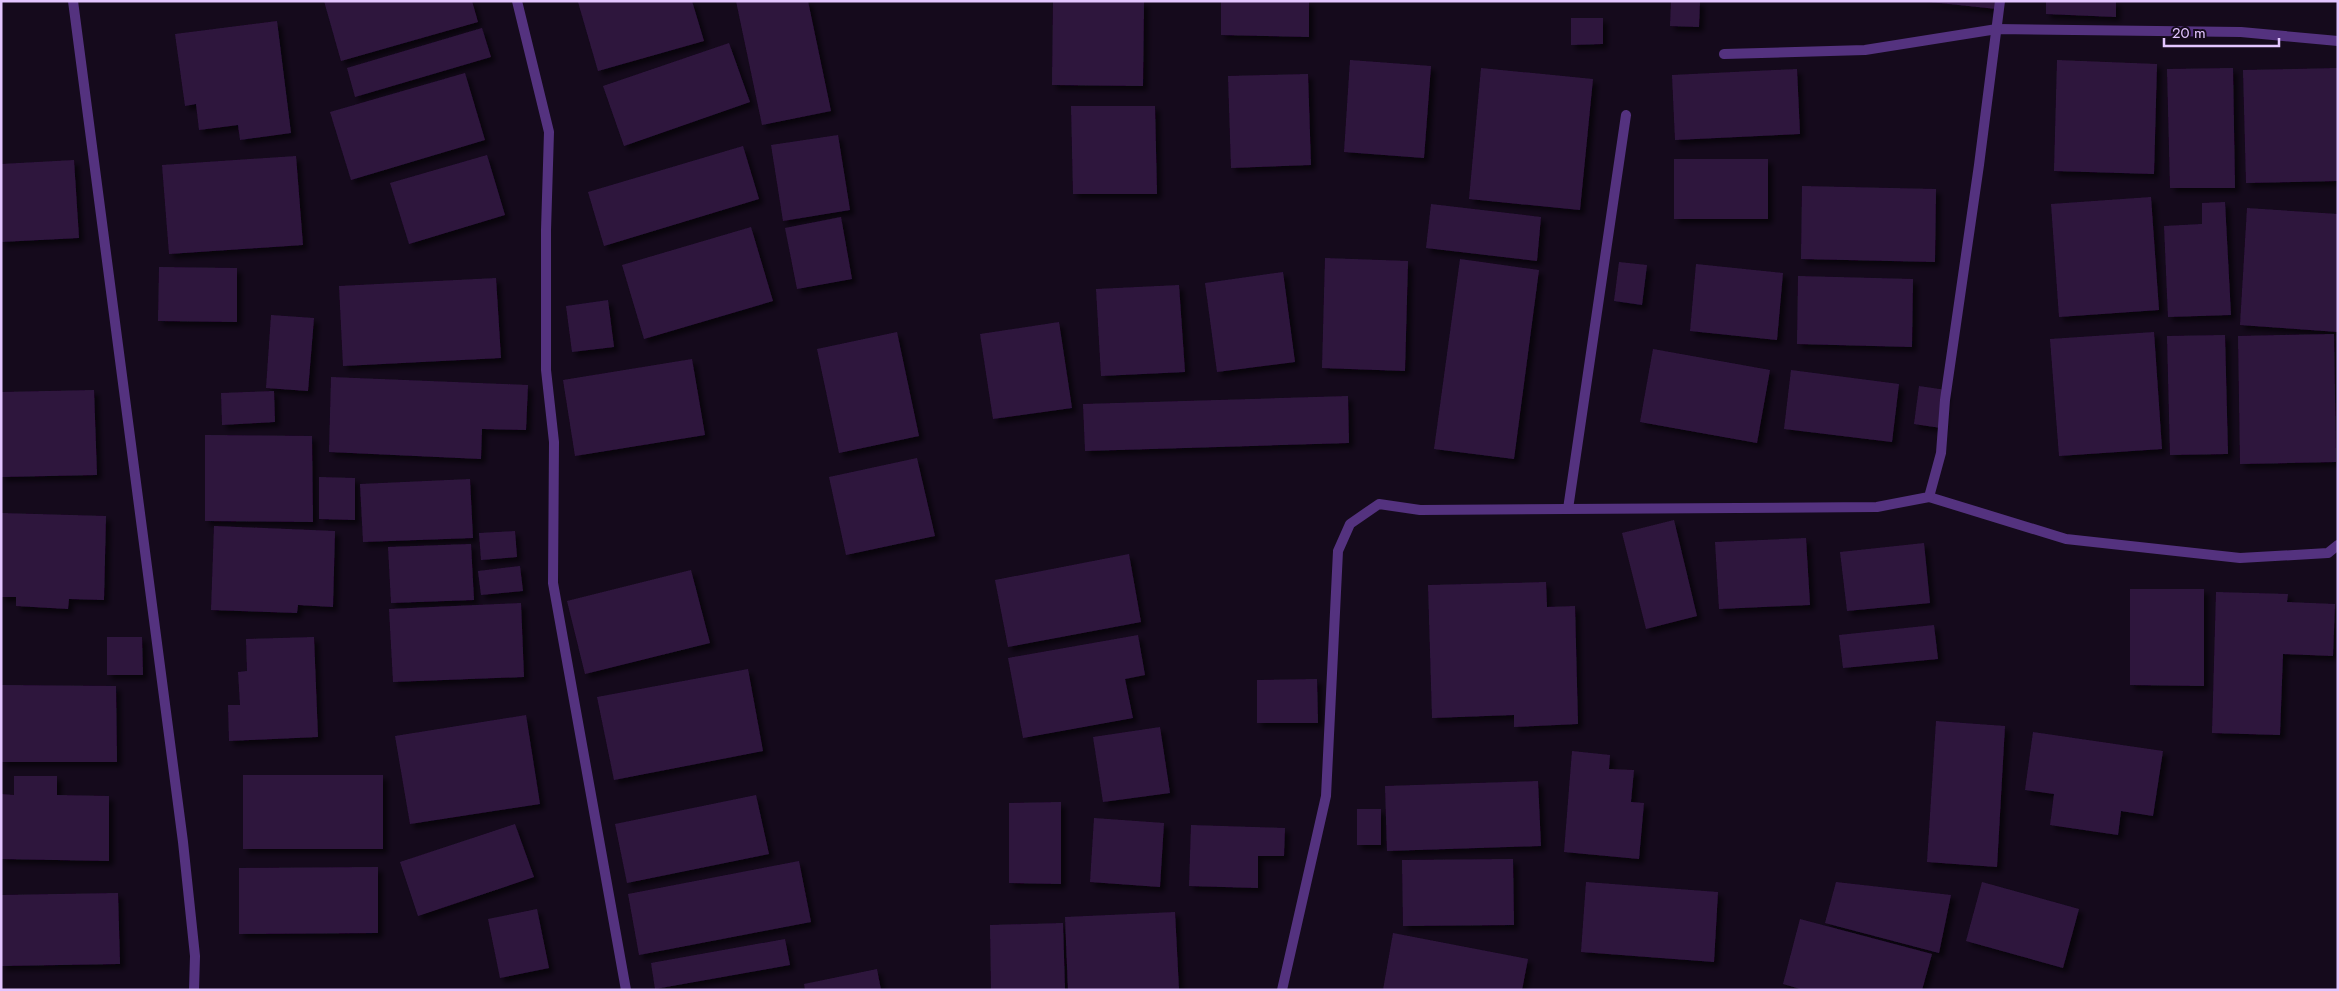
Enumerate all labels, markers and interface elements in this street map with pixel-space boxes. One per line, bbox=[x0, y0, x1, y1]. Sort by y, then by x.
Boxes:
scale bar bbox=[2164, 15, 2279, 47]
text: 20 m bbox=[2172, 22, 2206, 44]

